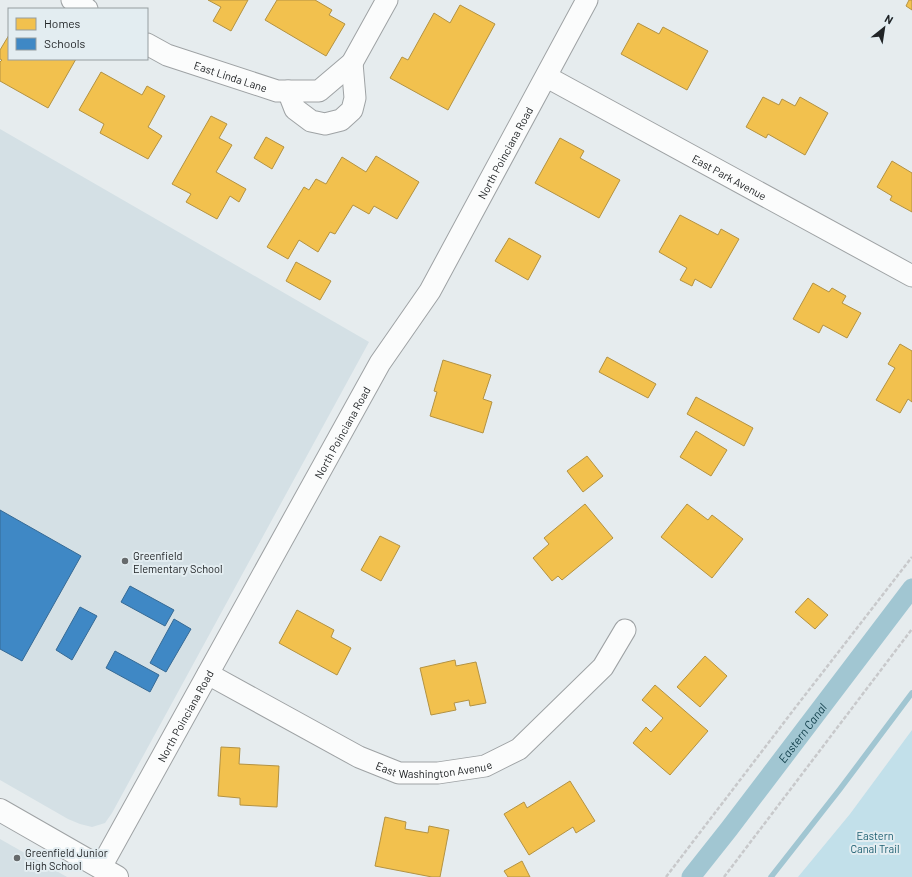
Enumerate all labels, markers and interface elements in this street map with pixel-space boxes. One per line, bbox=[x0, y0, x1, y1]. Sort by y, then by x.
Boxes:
legend bbox=[8, 8, 148, 60]
north arrow bbox=[864, 8, 904, 48]
text: N bbox=[883, 11, 896, 26]
text: Homes bbox=[44, 16, 81, 30]
text: Schools bbox=[44, 36, 85, 50]
street label: East Linda Lane bbox=[193, 58, 269, 94]
street label: North Poinciana Road bbox=[474, 104, 535, 201]
street label: East Park Avenue bbox=[690, 151, 769, 202]
street label: North Poinciana Road bbox=[311, 384, 372, 480]
place label: Greenfield Elementary School bbox=[133, 549, 223, 575]
marker: Greenfield Elementary School bbox=[120, 556, 130, 566]
street label: North Poinciana Road bbox=[154, 667, 215, 764]
water label: Eastern Canal bbox=[775, 700, 829, 765]
street label: East Washington Avenue bbox=[374, 757, 494, 780]
park label: Eastern Canal Trail bbox=[850, 829, 900, 855]
place label: Greenfield Junior High School bbox=[25, 846, 108, 872]
marker: Greenfield Junior High School bbox=[12, 853, 22, 863]

